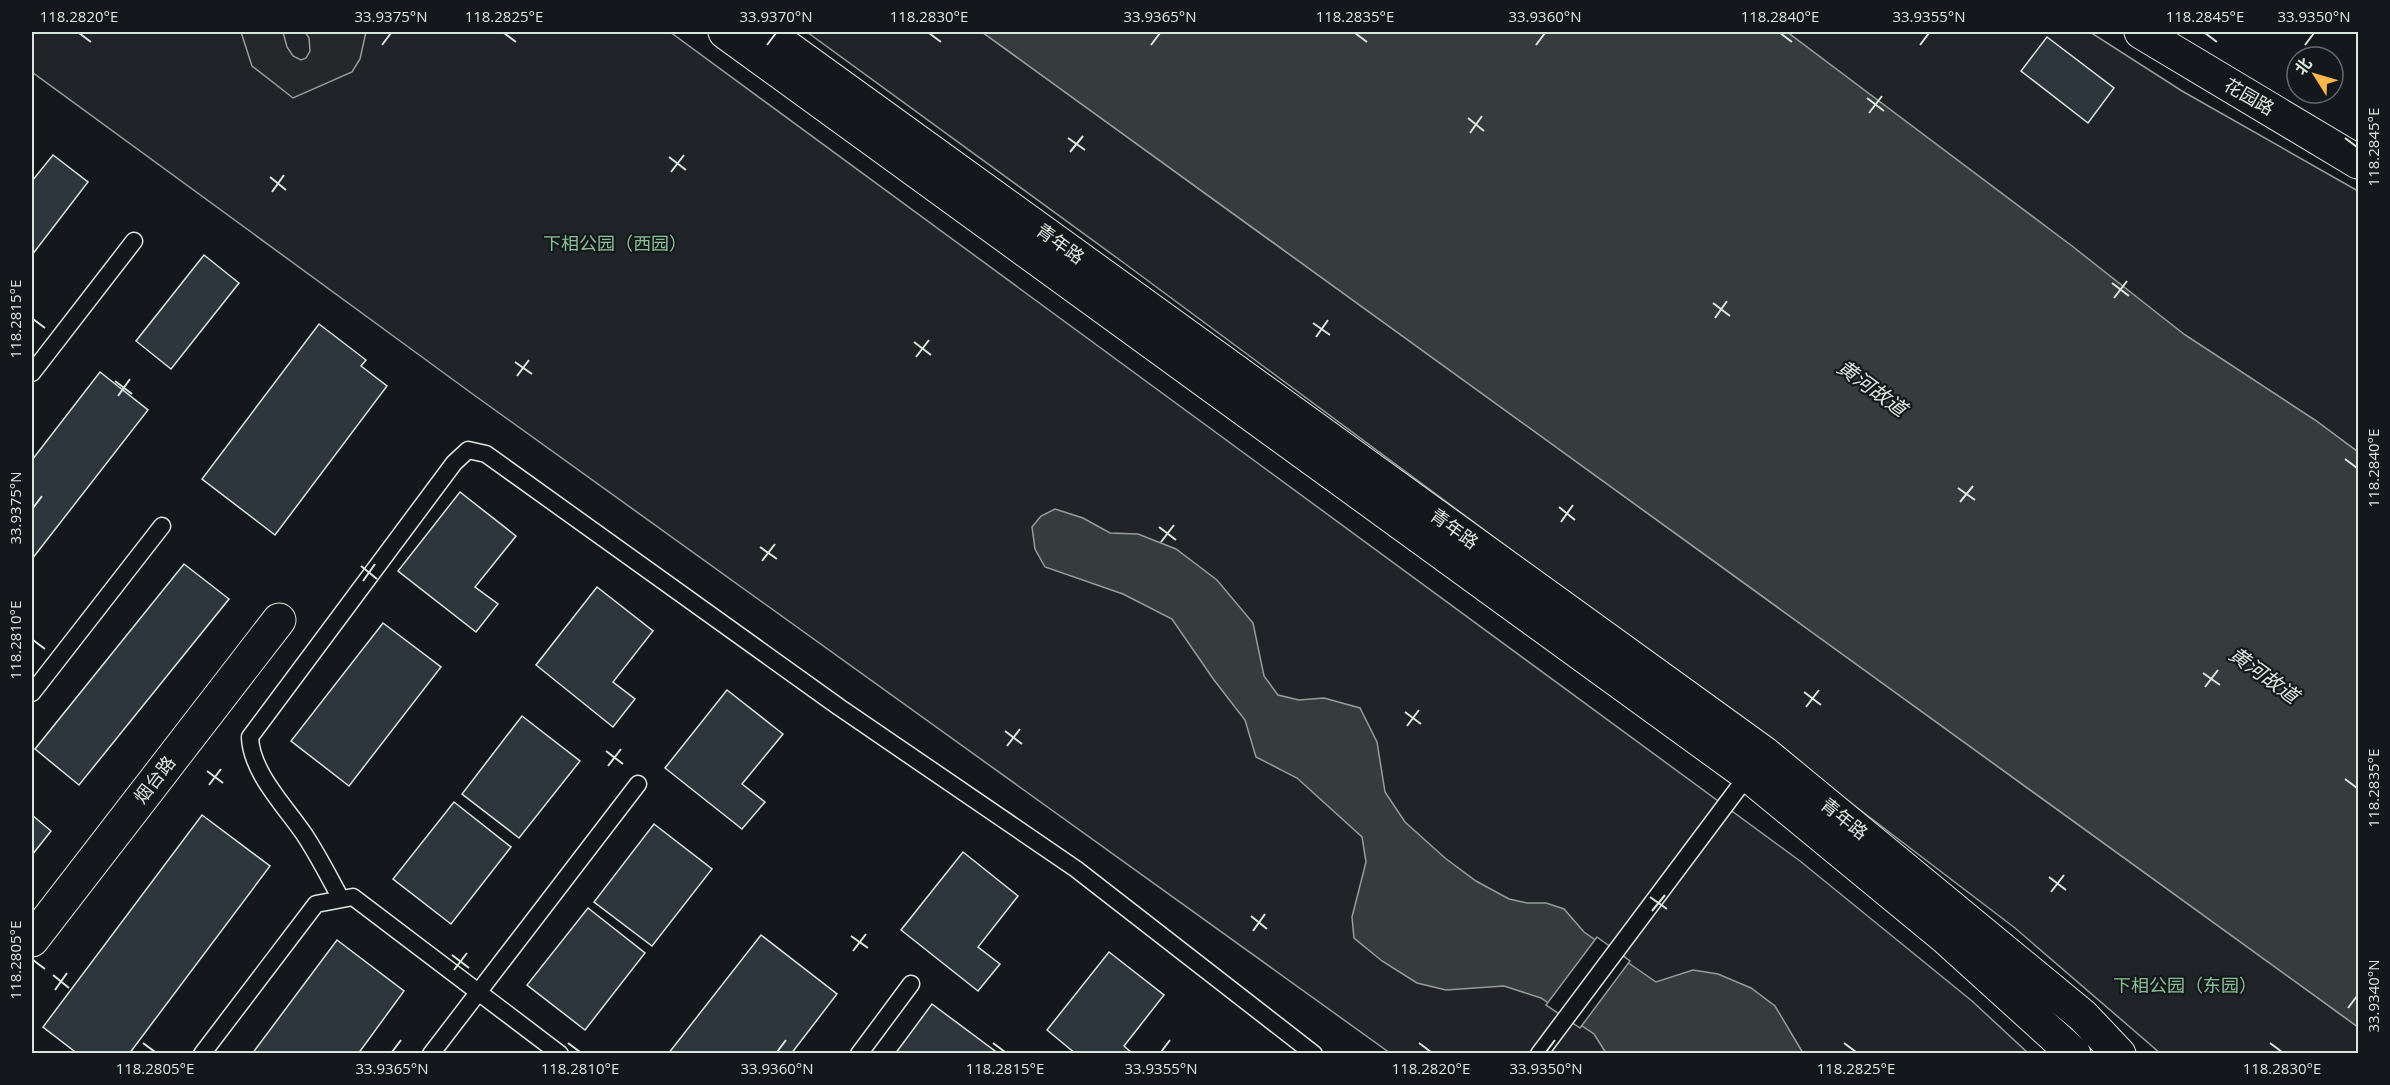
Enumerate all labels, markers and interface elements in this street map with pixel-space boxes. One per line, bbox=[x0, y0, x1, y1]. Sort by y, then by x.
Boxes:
text: 118.2820°E bbox=[40, 6, 118, 26]
text: 33.9375°N bbox=[354, 6, 428, 26]
text: 118.2825°E bbox=[465, 6, 543, 26]
text: 33.9370°N bbox=[739, 6, 813, 26]
text: 118.2830°E bbox=[890, 6, 968, 26]
text: 33.9365°N bbox=[1123, 6, 1197, 26]
text: 118.2835°E bbox=[1316, 6, 1394, 26]
text: 33.9360°N bbox=[1508, 6, 1582, 26]
text: 118.2840°E bbox=[1741, 6, 1819, 26]
text: 33.9355°N bbox=[1892, 6, 1966, 26]
text: 118.2845°E bbox=[2166, 6, 2244, 26]
text: 33.9350°N bbox=[2277, 6, 2351, 26]
north arrow bbox=[2285, 45, 2345, 105]
text: 北 bbox=[2289, 53, 2317, 79]
street label: 花园路 bbox=[2220, 72, 2279, 120]
text: 118.2845°E bbox=[2363, 108, 2383, 186]
street label: 青年路 bbox=[1032, 218, 1089, 269]
park label: 下相公园（西园） bbox=[543, 231, 687, 255]
text: 118.2815°E bbox=[5, 280, 25, 358]
water label: 黄河故道 bbox=[1832, 353, 1915, 424]
text: 118.2840°E bbox=[2363, 429, 2383, 507]
text: 33.9375°N bbox=[5, 471, 25, 545]
street label: 青年路 bbox=[1426, 503, 1483, 554]
text: 118.2810°E bbox=[5, 601, 25, 679]
water label: 黄河故道 bbox=[2224, 640, 2307, 711]
text: 118.2835°E bbox=[2363, 749, 2383, 827]
street label: 烟台路 bbox=[128, 751, 180, 808]
street label: 青年路 bbox=[1816, 792, 1873, 845]
text: 118.2805°E bbox=[5, 921, 25, 999]
text: 33.9340°N bbox=[2363, 959, 2383, 1033]
park label: 下相公园（东园） bbox=[2113, 973, 2257, 997]
text: 118.2805°E bbox=[116, 1058, 194, 1078]
text: 33.9365°N bbox=[355, 1058, 429, 1078]
text: 118.2810°E bbox=[541, 1058, 619, 1078]
text: 33.9360°N bbox=[740, 1058, 814, 1078]
text: 118.2815°E bbox=[966, 1058, 1044, 1078]
text: 33.9355°N bbox=[1124, 1058, 1198, 1078]
text: 118.2820°E bbox=[1392, 1058, 1470, 1078]
text: 33.9350°N bbox=[1509, 1058, 1583, 1078]
text: 118.2825°E bbox=[1817, 1058, 1895, 1078]
text: 118.2830°E bbox=[2243, 1058, 2321, 1078]

